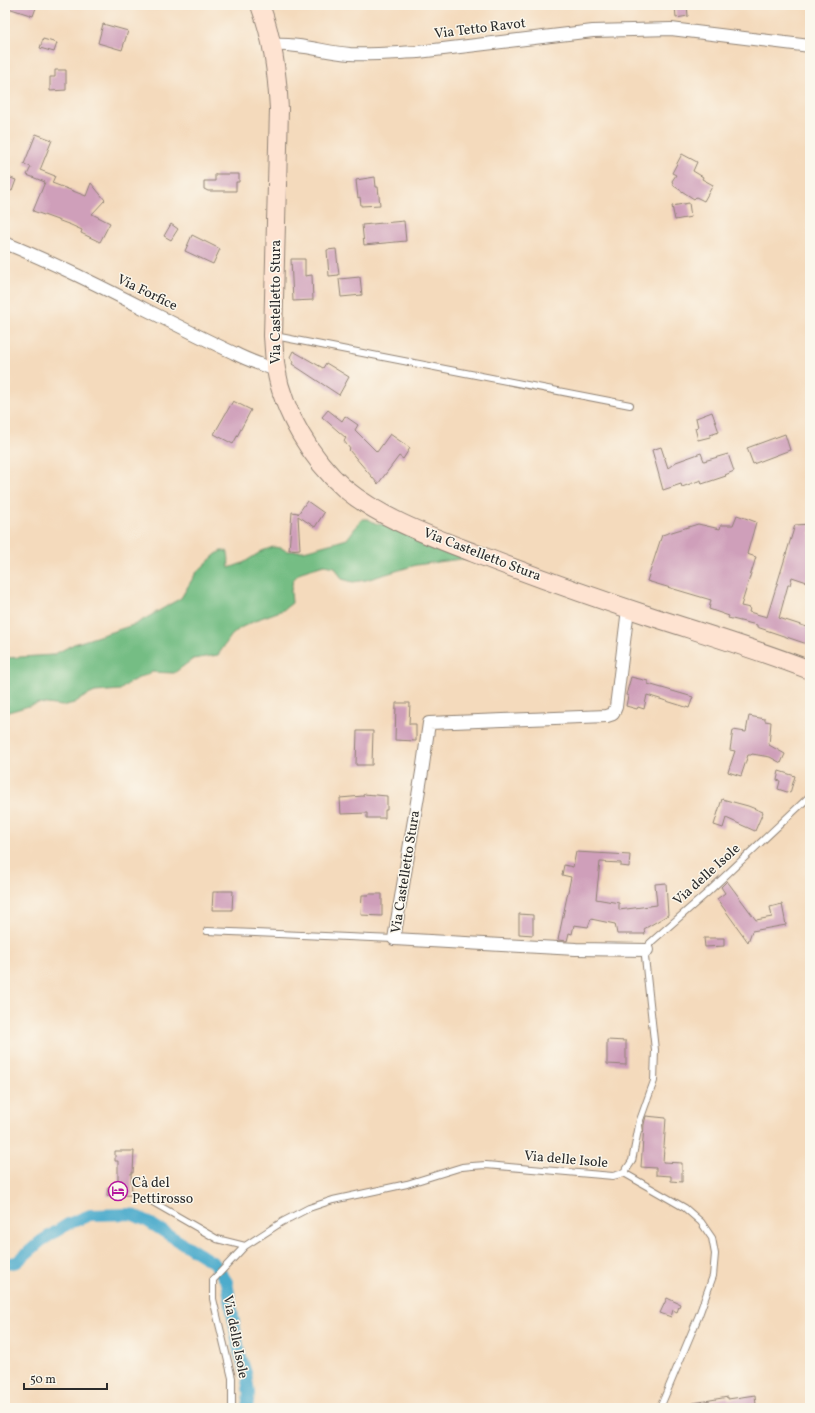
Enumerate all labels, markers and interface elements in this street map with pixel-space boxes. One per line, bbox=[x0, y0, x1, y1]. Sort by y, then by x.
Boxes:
street label: Via Tetto Ravot bbox=[433, 14, 527, 44]
street label: Via Castelletto Stura bbox=[267, 240, 286, 364]
street label: Via Forfice bbox=[114, 270, 181, 316]
street label: Via Castelletto Stura bbox=[420, 524, 544, 586]
street label: Via Castelletto Stura bbox=[387, 809, 425, 935]
street label: Via delle Isole bbox=[669, 839, 745, 910]
street label: Via delle Isole bbox=[523, 1147, 609, 1173]
place label: Cà del Pettirosso bbox=[132, 1174, 193, 1209]
hotel icon: Cà del Pettirosso bbox=[107, 1180, 129, 1202]
street label: Via delle Isole bbox=[218, 1294, 252, 1381]
scale bar bbox=[24, 1365, 107, 1391]
text: 50 m bbox=[30, 1372, 56, 1388]

